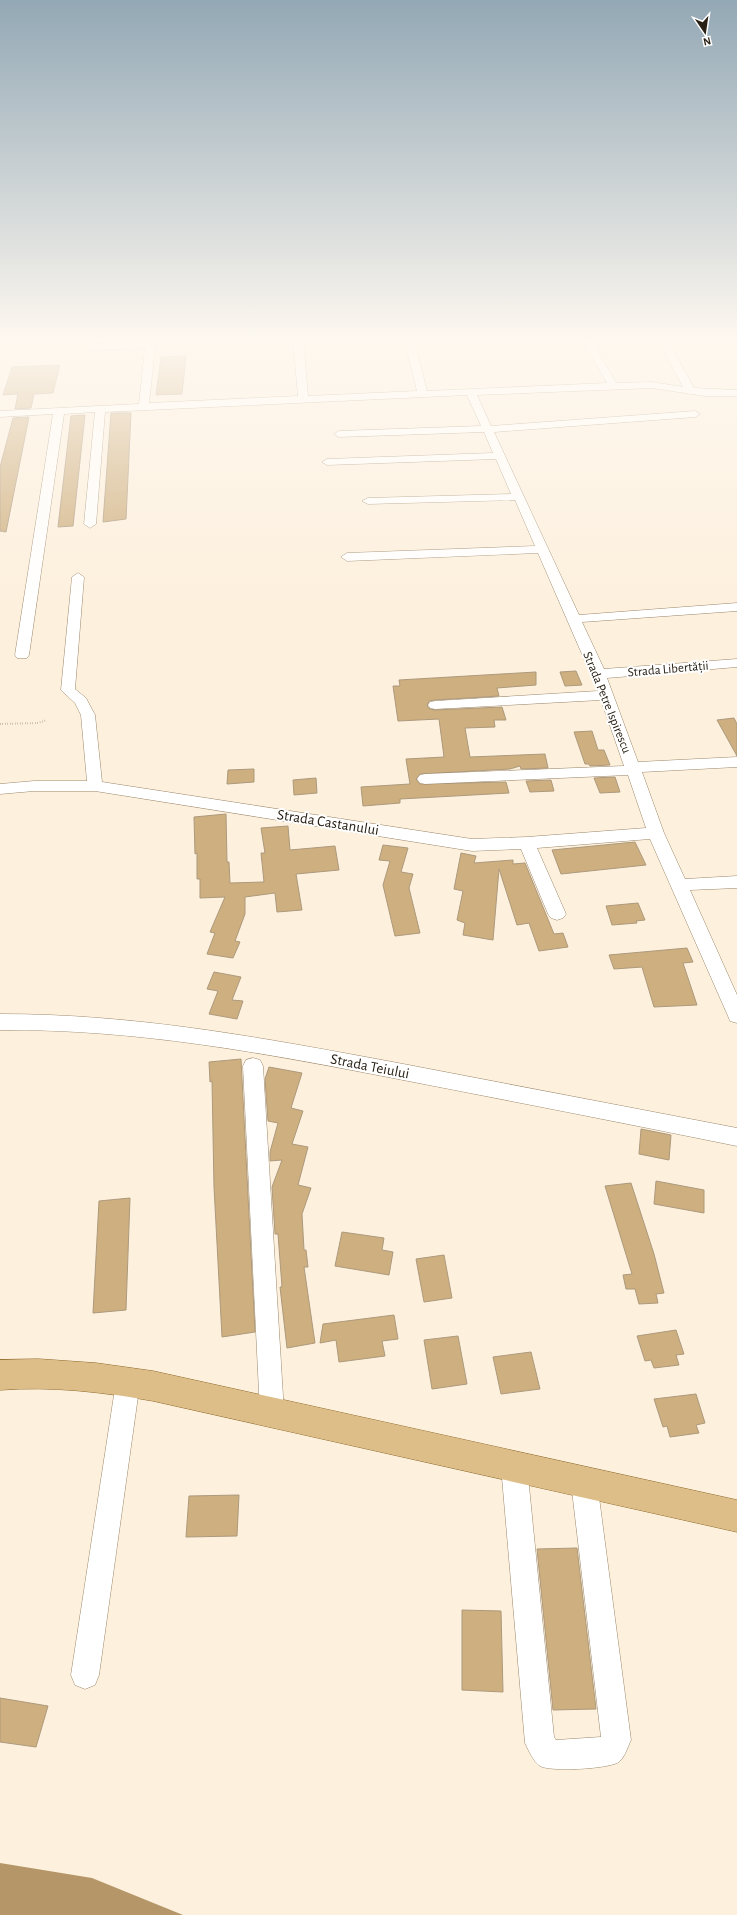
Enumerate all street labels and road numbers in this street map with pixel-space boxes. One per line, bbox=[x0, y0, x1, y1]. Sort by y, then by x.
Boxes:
street label: Strada Petre Ispirescu bbox=[580, 650, 633, 756]
street label: Strada Libertății bbox=[627, 659, 709, 681]
street label: Strada Castanului bbox=[276, 807, 380, 838]
street label: Strada Teiului bbox=[329, 1051, 411, 1082]

